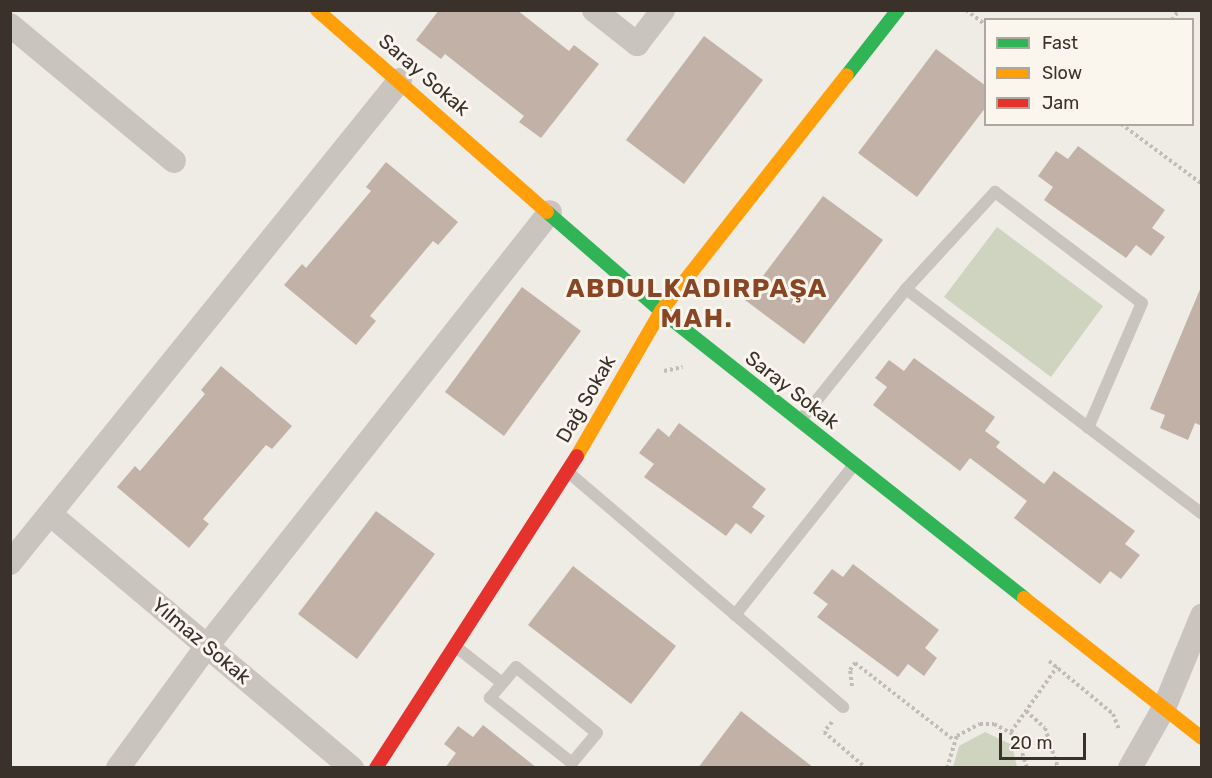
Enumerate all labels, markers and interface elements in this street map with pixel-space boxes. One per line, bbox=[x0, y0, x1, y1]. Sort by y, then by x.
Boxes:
legend bbox=[984, 18, 1194, 126]
street label: Saray Sokak bbox=[373, 29, 475, 121]
text: Fast bbox=[1042, 32, 1078, 54]
text: Slow bbox=[1042, 62, 1082, 84]
text: Jam bbox=[1042, 92, 1079, 114]
district label: ABDULKADIRPAŞA MAH. bbox=[566, 273, 828, 334]
street label: Saray Sokak bbox=[740, 346, 844, 434]
street label: Dağ Sokak bbox=[551, 351, 621, 447]
street label: Yılmaz Sokak bbox=[147, 593, 255, 689]
scale bar bbox=[1002, 721, 1089, 759]
text: 20 m bbox=[1010, 732, 1052, 754]

